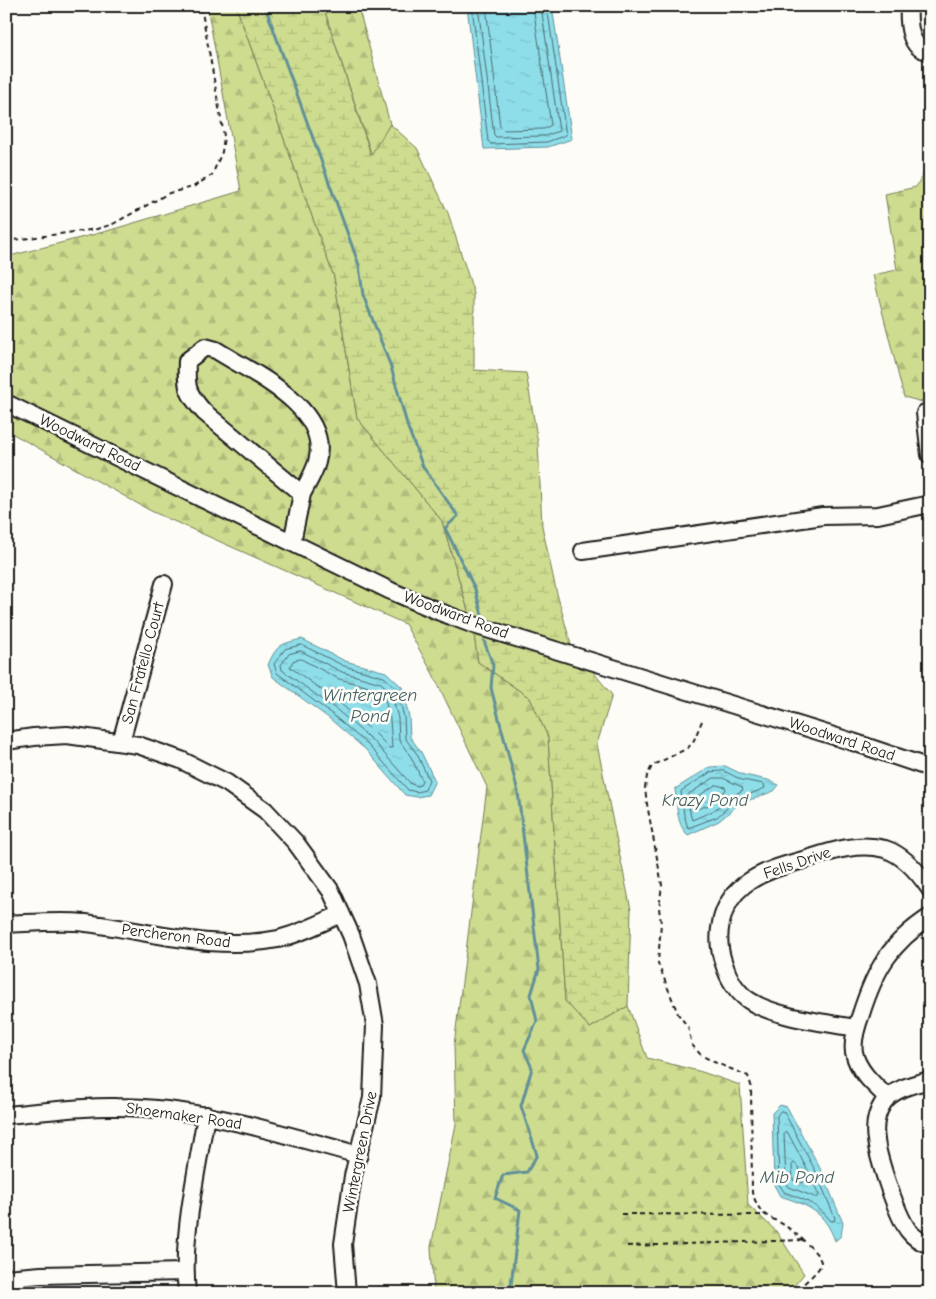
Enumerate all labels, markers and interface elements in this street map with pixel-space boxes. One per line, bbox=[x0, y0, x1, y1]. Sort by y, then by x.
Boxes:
street label: Woodward Road bbox=[36, 411, 144, 475]
street label: Woodward Road bbox=[401, 588, 511, 642]
street label: San Fratello Court bbox=[118, 600, 168, 726]
water label: Wintergreen Pond bbox=[323, 685, 417, 727]
street label: Woodward Road bbox=[787, 713, 897, 765]
water label: Krazy Pond bbox=[662, 790, 749, 811]
street label: Fells Drive bbox=[761, 843, 833, 883]
street label: Percheron Road bbox=[120, 920, 232, 952]
street label: Wintergreen Drive bbox=[339, 1090, 381, 1214]
street label: Shoemaker Road bbox=[125, 1099, 243, 1133]
water label: Mib Pond bbox=[759, 1167, 834, 1188]

